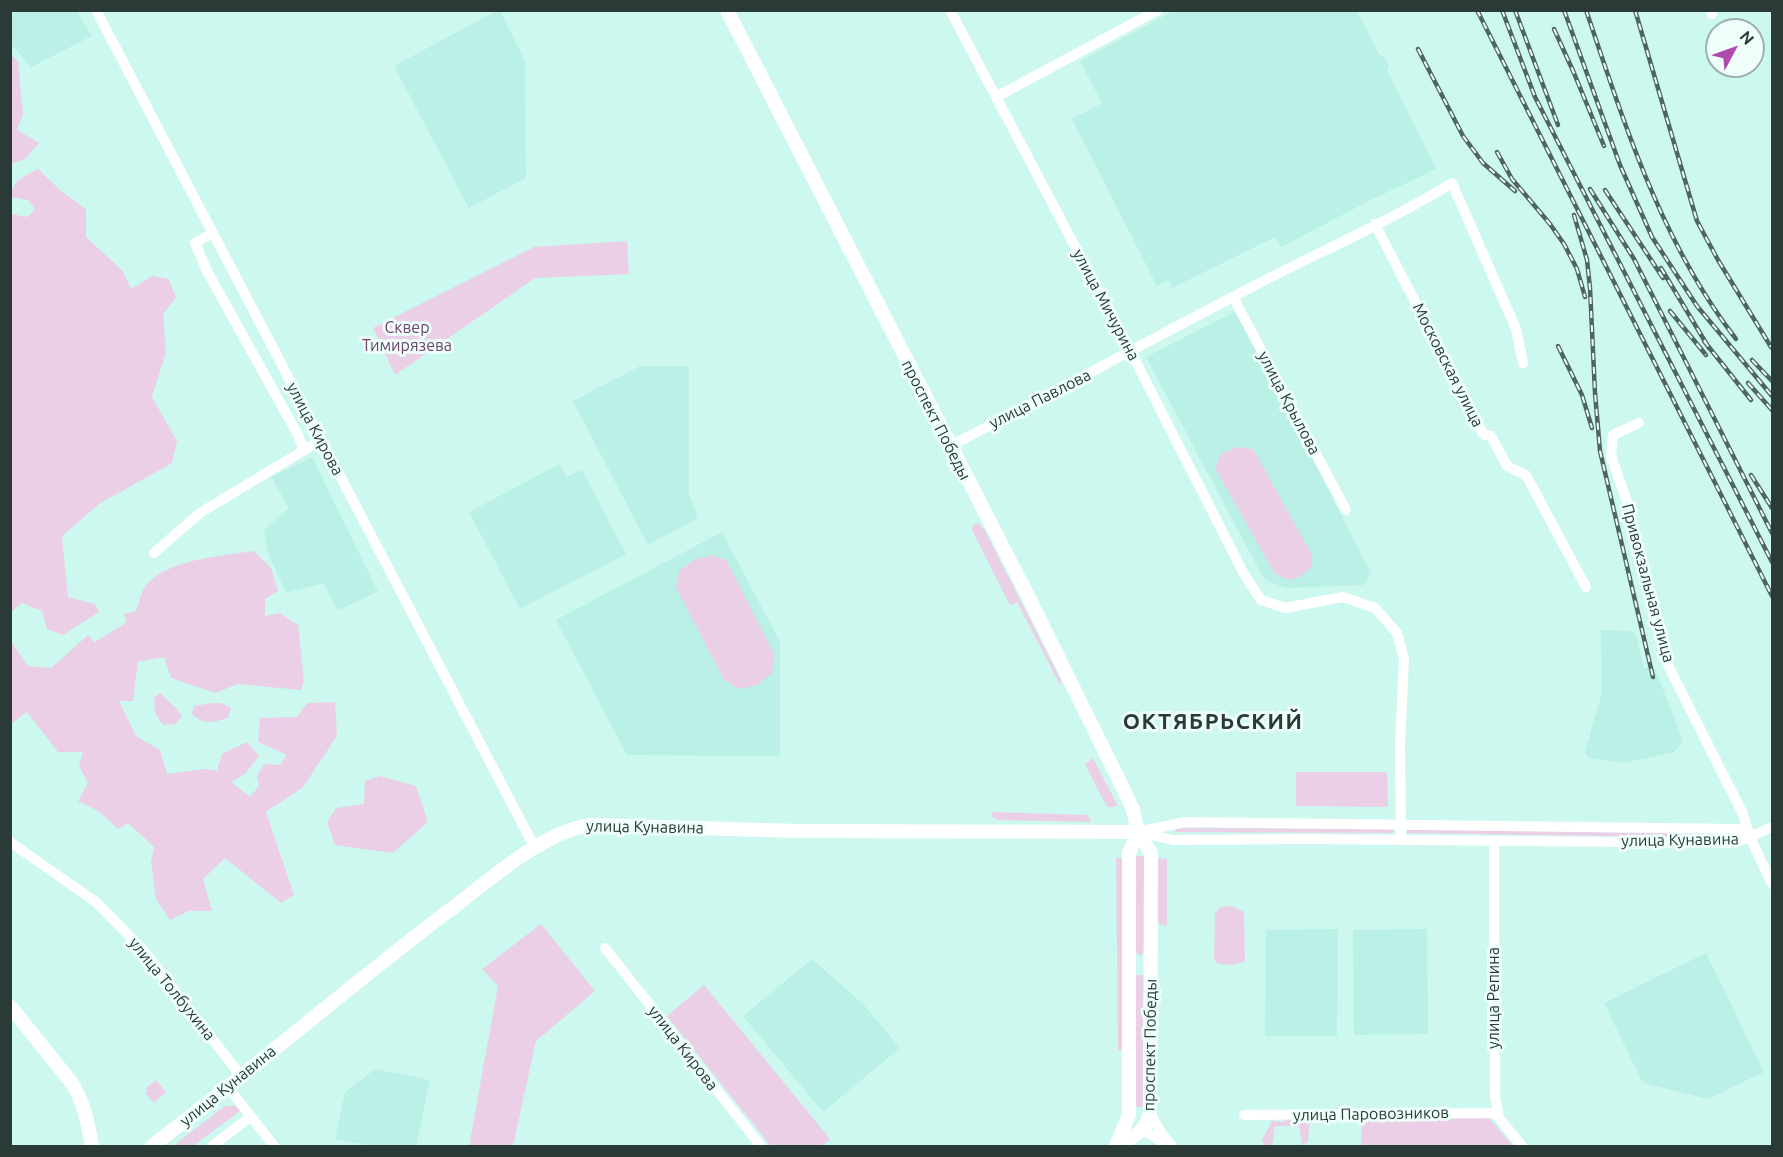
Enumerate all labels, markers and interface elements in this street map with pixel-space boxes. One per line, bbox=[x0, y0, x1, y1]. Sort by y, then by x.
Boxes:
north arrow bbox=[1705, 18, 1765, 78]
text: N bbox=[1736, 27, 1758, 48]
street label: улица Мичурина bbox=[1069, 246, 1143, 364]
street label: Московская улица bbox=[1408, 300, 1488, 430]
park label: Сквер Тимирязева bbox=[362, 318, 452, 356]
street label: улица Крылова bbox=[1254, 348, 1324, 458]
street label: проспект Победы bbox=[897, 357, 975, 483]
street label: улица Павлова bbox=[986, 365, 1094, 433]
street label: улица Кирова bbox=[282, 379, 348, 479]
street label: Привокзальная улица bbox=[1618, 502, 1678, 664]
district label: ОКТЯБРЬСКИЙ bbox=[1123, 709, 1303, 735]
street label: улица Кунавина bbox=[586, 816, 704, 838]
street label: улица Кунавина bbox=[1621, 829, 1739, 851]
street label: улица Толбухина bbox=[125, 934, 219, 1044]
street label: улица Репина bbox=[1484, 947, 1504, 1049]
street label: проспект Победы bbox=[1139, 979, 1161, 1111]
street label: улица Кирова bbox=[644, 1002, 722, 1094]
street label: улица Кунавина bbox=[176, 1041, 280, 1131]
street label: улица Паровозников bbox=[1293, 1103, 1449, 1125]

